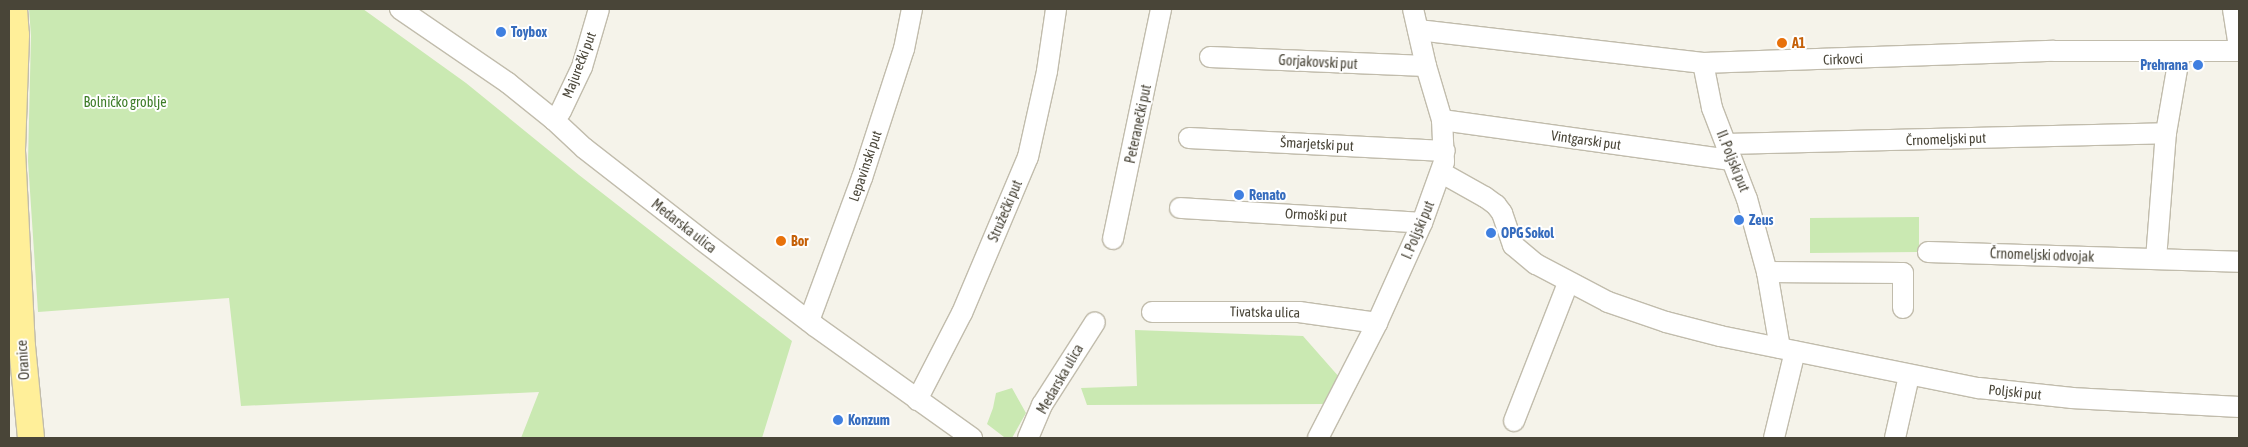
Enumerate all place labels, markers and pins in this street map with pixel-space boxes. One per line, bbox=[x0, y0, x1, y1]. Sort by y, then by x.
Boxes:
place label: Toybox bbox=[511, 24, 547, 40]
marker: Toybox bbox=[495, 26, 507, 38]
place label: A1 bbox=[1792, 35, 1805, 51]
marker: A1 bbox=[1776, 37, 1788, 49]
place label: Prehrana bbox=[2140, 57, 2188, 73]
marker: Prehrana bbox=[2192, 59, 2204, 71]
place label: Renato bbox=[1249, 187, 1286, 203]
marker: Renato bbox=[1233, 189, 1245, 201]
place label: Zeus bbox=[1749, 212, 1773, 228]
marker: Zeus bbox=[1733, 214, 1745, 226]
place label: OPG Sokol bbox=[1501, 225, 1554, 241]
marker: OPG Sokol bbox=[1485, 227, 1497, 239]
place label: Bor bbox=[791, 233, 808, 249]
marker: Bor bbox=[775, 235, 787, 247]
place label: Konzum bbox=[848, 412, 890, 428]
marker: Konzum bbox=[832, 414, 844, 426]

